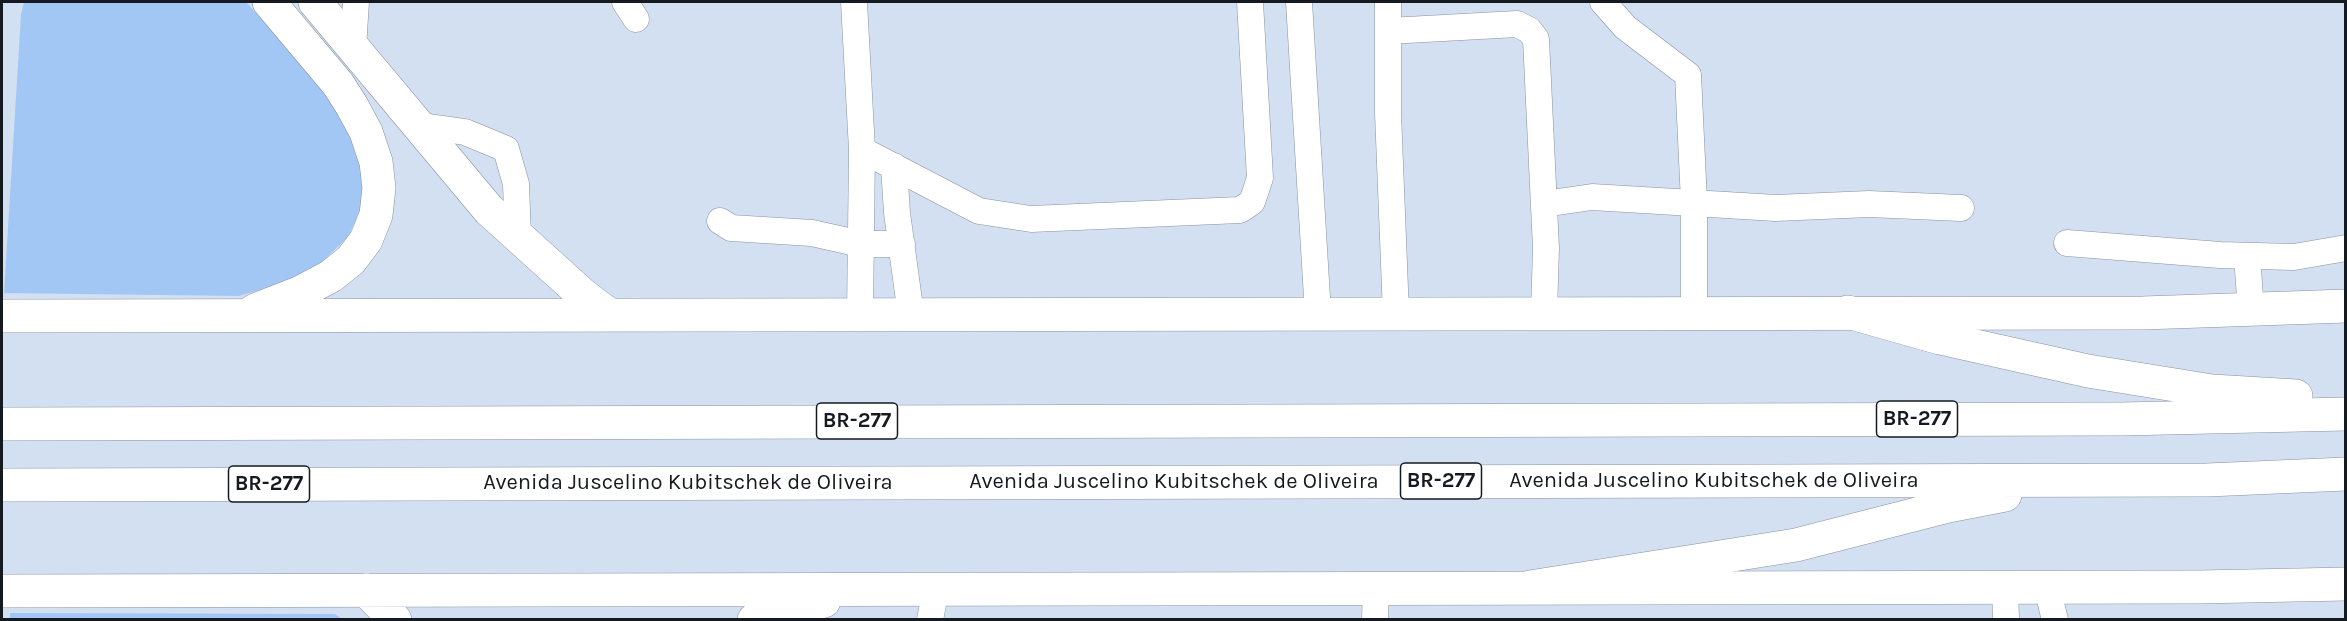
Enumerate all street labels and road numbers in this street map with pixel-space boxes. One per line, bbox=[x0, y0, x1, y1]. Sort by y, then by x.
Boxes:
road number: BR-277 bbox=[1876, 401, 1958, 437]
road number: BR-277 bbox=[816, 403, 898, 439]
road number: BR-277 bbox=[1400, 463, 1482, 499]
road number: BR-277 bbox=[228, 466, 310, 502]
street label: Avenida Juscelino Kubitschek de Oliveira bbox=[1509, 468, 1919, 494]
street label: Avenida Juscelino Kubitschek de Oliveira bbox=[969, 469, 1379, 495]
street label: Avenida Juscelino Kubitschek de Oliveira bbox=[483, 470, 893, 496]

